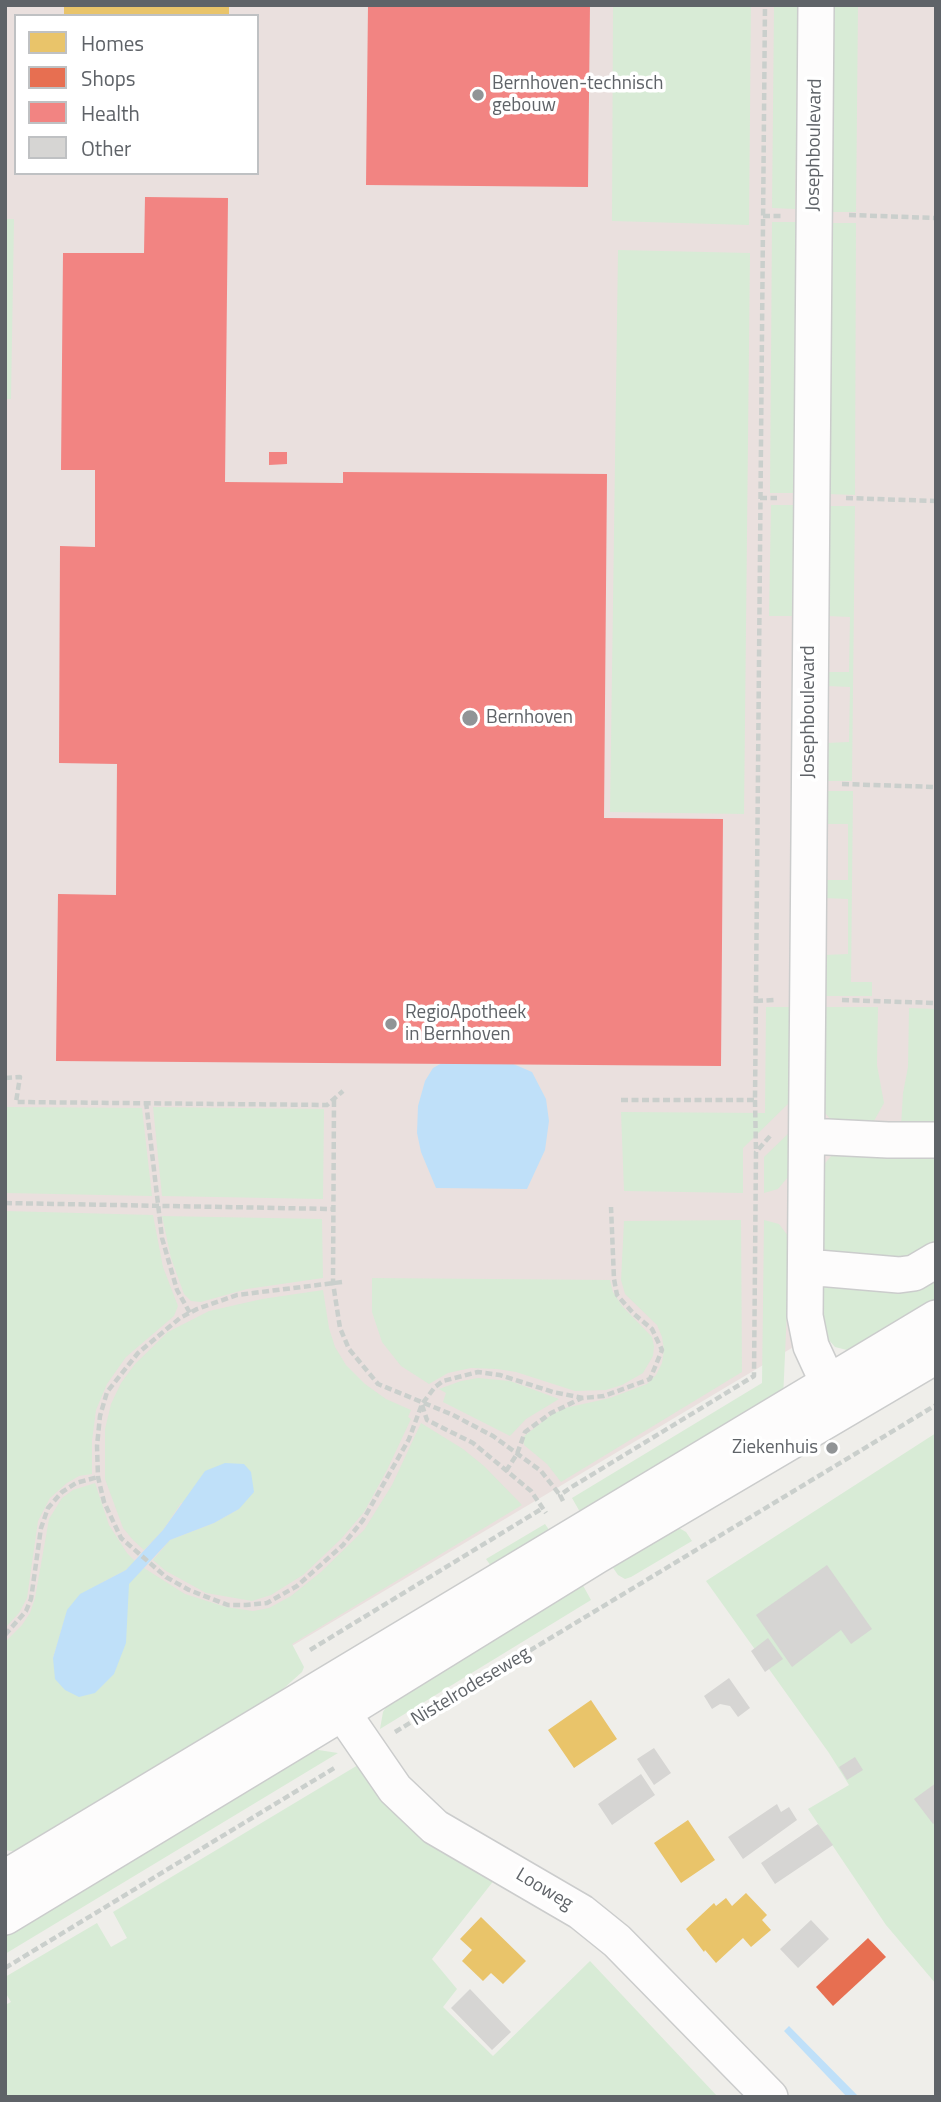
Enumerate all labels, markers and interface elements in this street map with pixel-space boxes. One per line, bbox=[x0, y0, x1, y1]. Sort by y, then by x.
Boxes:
legend bbox=[14, 14, 259, 175]
text: Homes bbox=[81, 27, 144, 59]
text: Shops bbox=[81, 62, 136, 94]
place label: Bernhoven-technisch gebouw bbox=[492, 73, 663, 117]
street label: Josephboulevard bbox=[802, 78, 828, 212]
marker: Bernhoven-technisch gebouw bbox=[470, 87, 486, 103]
text: Health bbox=[81, 97, 140, 129]
text: Other bbox=[81, 132, 131, 164]
street label: Josephboulevard bbox=[798, 646, 820, 778]
place label: Bernhoven bbox=[486, 707, 573, 729]
marker: Bernhoven bbox=[460, 708, 480, 728]
place label: RegioApotheek in Bernhoven bbox=[405, 1002, 526, 1046]
marker: RegioApotheek in Bernhoven bbox=[383, 1016, 399, 1032]
place label: Ziekenhuis bbox=[732, 1437, 818, 1459]
marker: Ziekenhuis bbox=[824, 1440, 840, 1456]
street label: Nistelrodeseweg bbox=[407, 1643, 535, 1731]
street label: Looweg bbox=[511, 1864, 577, 1916]

